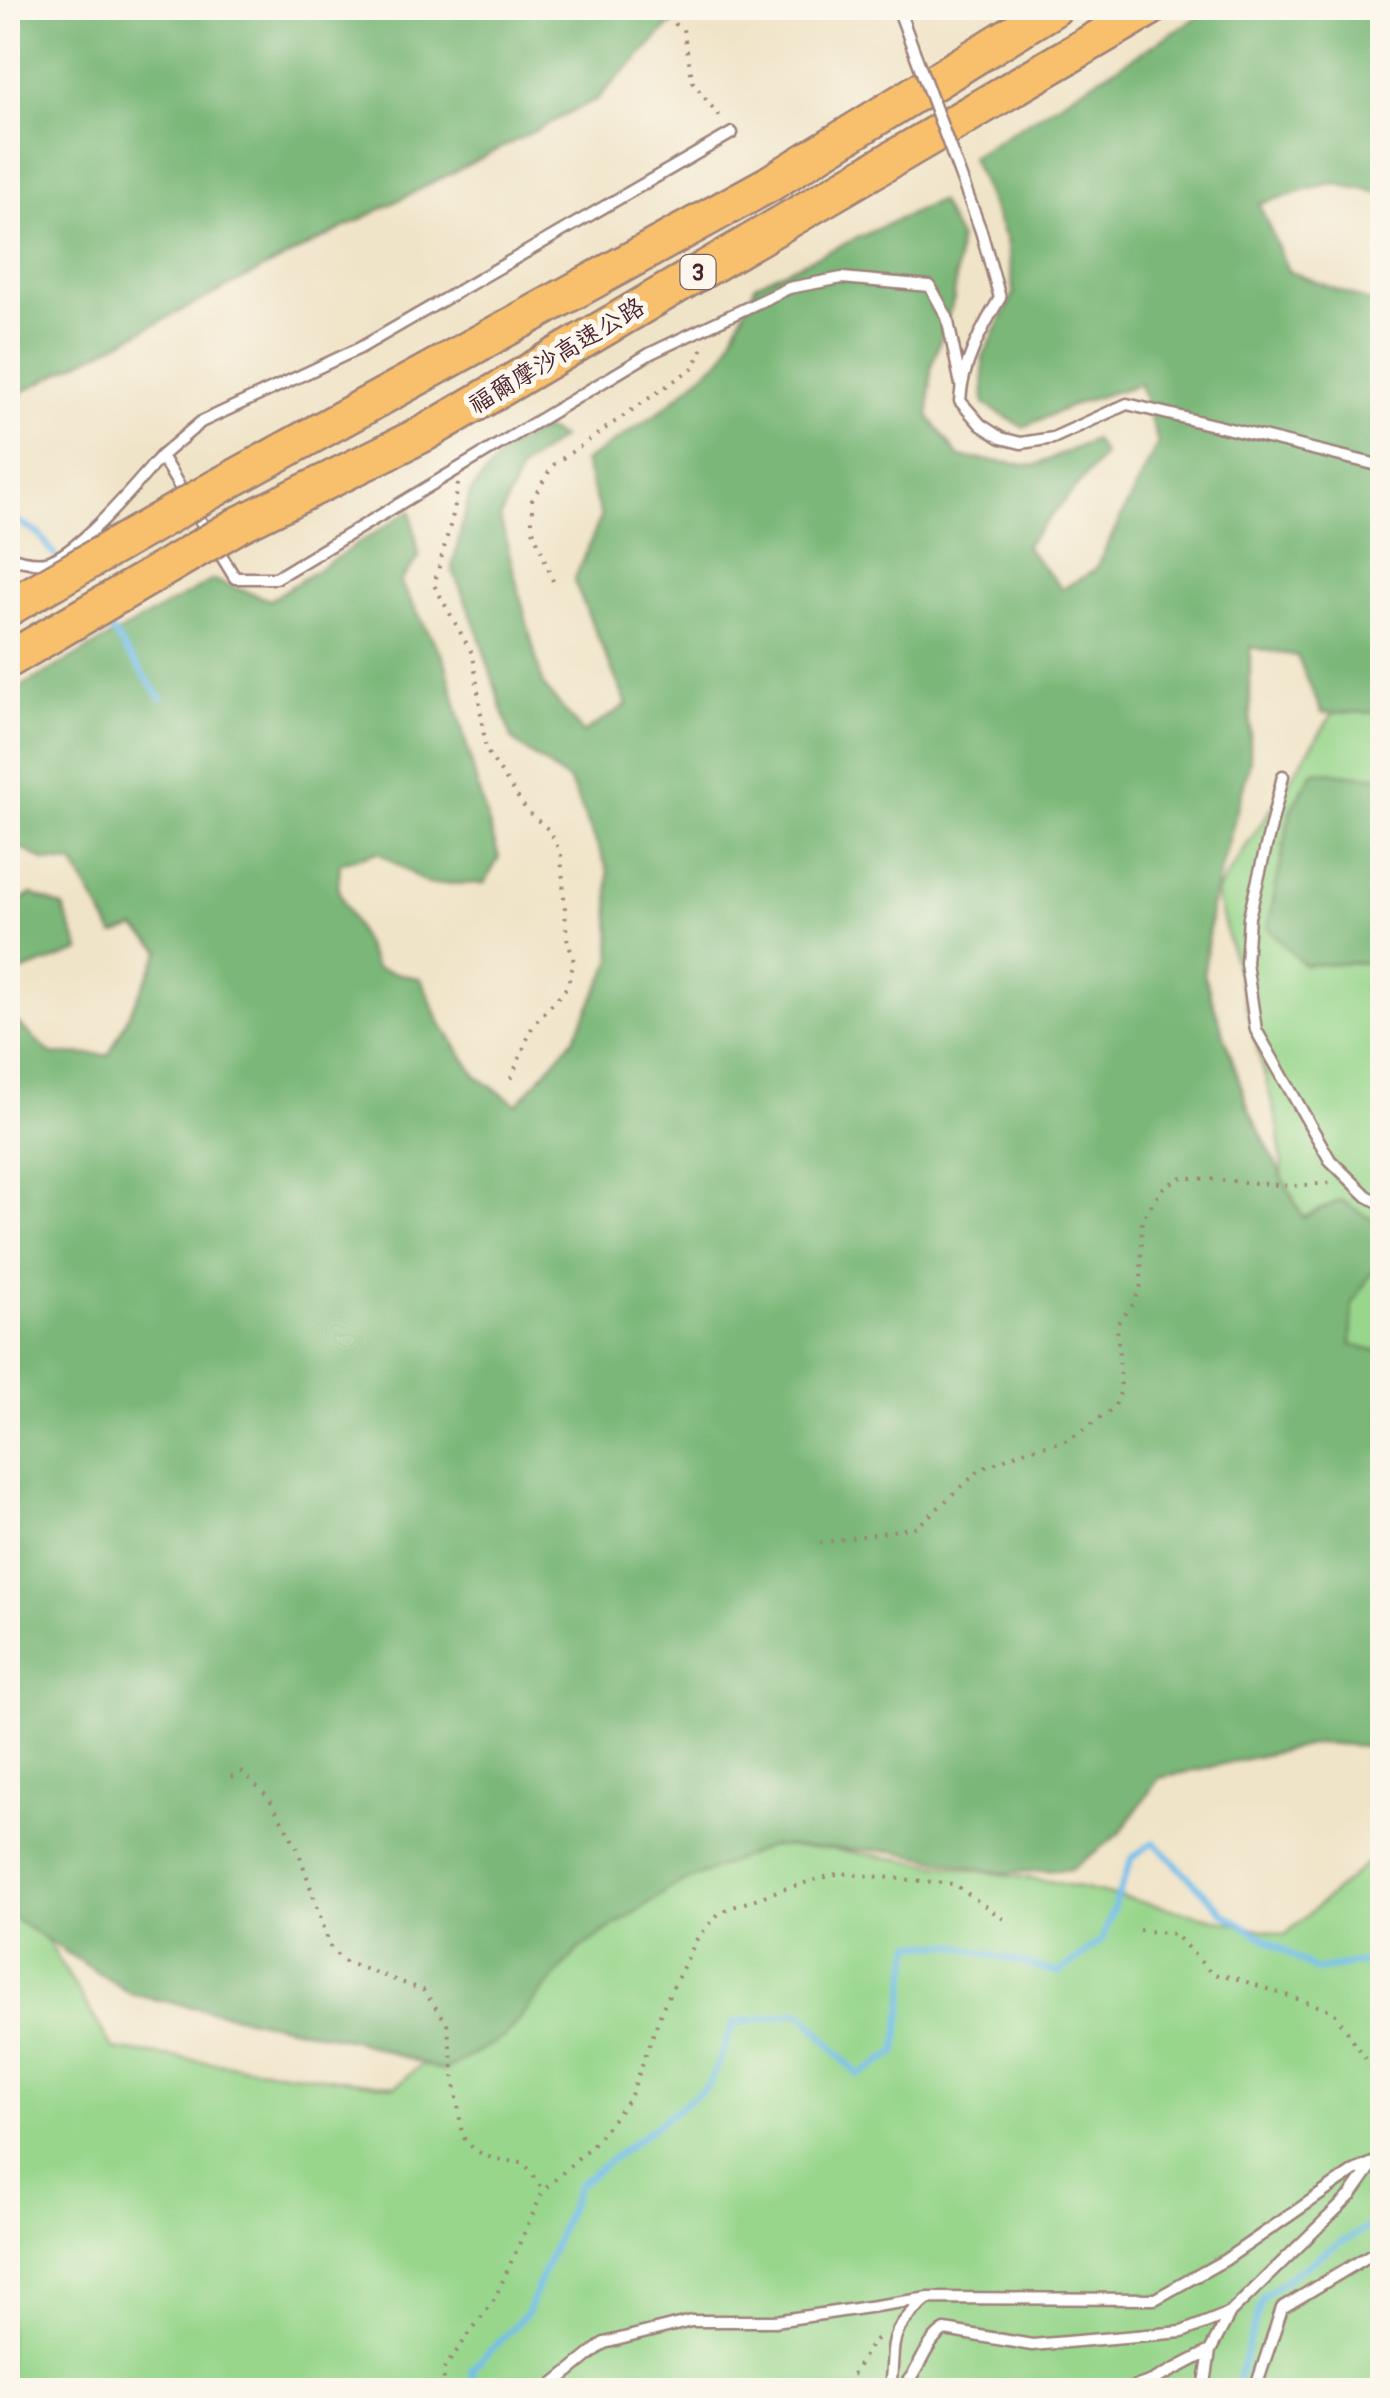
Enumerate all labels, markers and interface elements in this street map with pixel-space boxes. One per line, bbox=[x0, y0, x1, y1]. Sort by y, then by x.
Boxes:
road number: 3 bbox=[680, 255, 716, 289]
street label: 福爾摩沙高速公路 bbox=[463, 291, 650, 421]

